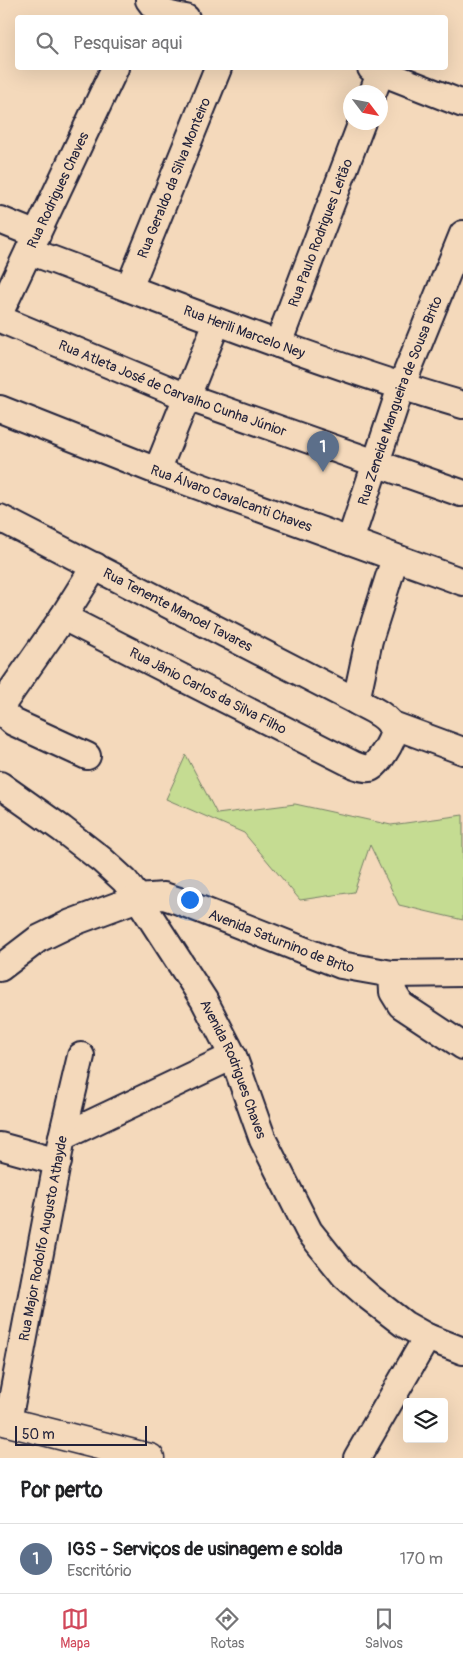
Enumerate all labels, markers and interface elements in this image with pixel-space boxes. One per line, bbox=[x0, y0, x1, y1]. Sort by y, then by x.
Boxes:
search box bbox=[15, 15, 448, 70]
icon: search bbox=[33, 29, 61, 57]
text: Pesquisar aqui bbox=[73, 31, 182, 55]
north arrow bbox=[343, 85, 388, 130]
street label: Rua Geraldo da Silva Monteiro bbox=[134, 94, 214, 261]
street label: Rua Rodrigues Chaves bbox=[23, 128, 92, 251]
street label: Rua Paulo Rodrigues Leitão bbox=[284, 156, 356, 309]
street label: Rua Zeneide Mangueira de Sousa Brito bbox=[354, 293, 446, 507]
street label: Rua Herili Marcelo Ney bbox=[181, 301, 308, 362]
street label: Rua Atleta José de Carvalho Cunha Júnior bbox=[56, 336, 289, 440]
pin: 1 bbox=[307, 431, 339, 472]
street label: Rua Álvaro Cavalcanti Chaves bbox=[148, 461, 315, 535]
street label: Rua Tenente Manoel Tavares bbox=[100, 564, 256, 655]
street label: Rua Jânio Carlos da Silva Filho bbox=[127, 644, 290, 738]
your location bbox=[177, 887, 203, 913]
street label: Avenida Saturnino de Brito bbox=[206, 905, 356, 976]
street label: Avenida Rodrigues Chaves bbox=[197, 997, 271, 1142]
street label: Rua Major Rodolfo Augusto Athayde bbox=[15, 1134, 71, 1342]
map controls bbox=[403, 1398, 448, 1443]
button: layers bbox=[403, 1398, 448, 1443]
scale bar bbox=[15, 1423, 148, 1446]
text: 50 m bbox=[22, 1426, 55, 1443]
text: Por perto bbox=[20, 1477, 102, 1504]
text: IGS - Serviços de usinagem e solda bbox=[67, 1537, 343, 1561]
text: 1 bbox=[33, 1549, 39, 1569]
text: 170 m bbox=[400, 1549, 443, 1569]
text: Escritório bbox=[67, 1561, 132, 1581]
tab: Mapa bbox=[60, 1605, 90, 1652]
tab: Rotas bbox=[210, 1605, 244, 1652]
tab: Salvos bbox=[365, 1605, 403, 1652]

